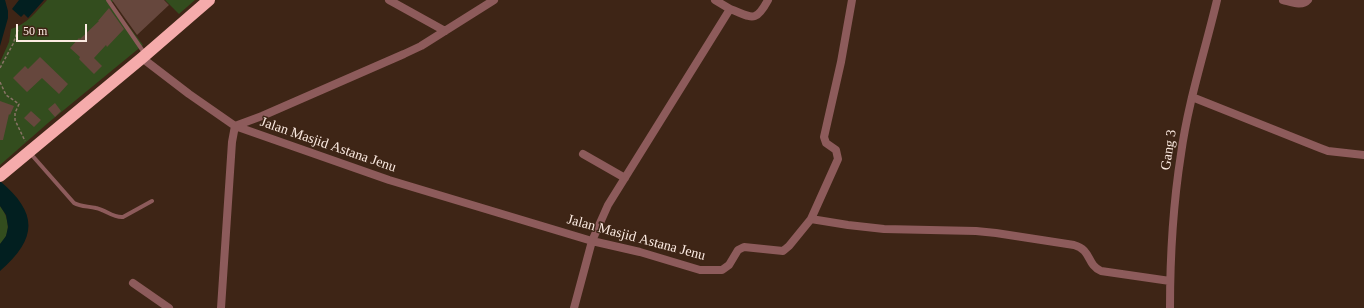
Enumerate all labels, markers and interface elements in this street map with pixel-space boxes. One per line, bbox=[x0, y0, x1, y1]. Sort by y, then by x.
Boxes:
scale bar bbox=[18, 16, 89, 42]
text: 50 m bbox=[23, 24, 47, 38]
street label: Jalan Masjid Astana Jenu bbox=[258, 114, 398, 176]
street label: Gang 3 bbox=[1158, 129, 1180, 171]
street label: Jalan Masjid Astana Jenu bbox=[565, 211, 707, 265]

